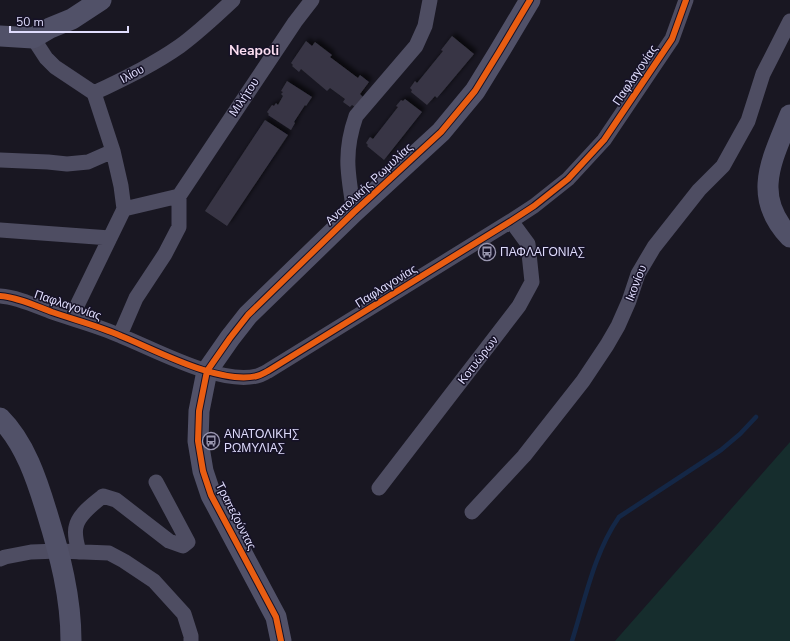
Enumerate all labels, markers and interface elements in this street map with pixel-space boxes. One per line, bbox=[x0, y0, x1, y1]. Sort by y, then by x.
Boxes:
scale bar bbox=[10, 8, 128, 34]
text: 50 m bbox=[16, 14, 44, 30]
district label: Neapoli bbox=[229, 41, 279, 60]
street label: Παφλαγονίας bbox=[609, 41, 661, 108]
street label: Ιλίου bbox=[117, 61, 147, 87]
street label: Μιλήτου bbox=[225, 75, 263, 119]
street label: Ανατολικής Ρωμυλίας bbox=[322, 139, 416, 229]
bus stop icon: ΠΑΦΛΑΓΟΝΙΑΣ bbox=[477, 242, 497, 262]
place label: ΠΑΦΛΑΓΟΝΙΑΣ bbox=[500, 244, 585, 260]
street label: Παφλαγονίας bbox=[352, 261, 420, 311]
street label: Ικονίου bbox=[622, 262, 650, 304]
street label: Παφλαγονίας bbox=[32, 286, 104, 324]
street label: Κοτυώρων bbox=[454, 333, 502, 387]
place label: ΑΝΑΤΟΛΙΚΗΣ ΡΩΜΥΛΙΑΣ bbox=[224, 426, 299, 456]
bus stop icon: ΑΝΑΤΟΛΙΚΗΣ ΡΩΜΥΛΙΑΣ bbox=[201, 431, 221, 451]
street label: Τραπεζούντας bbox=[212, 479, 260, 553]

